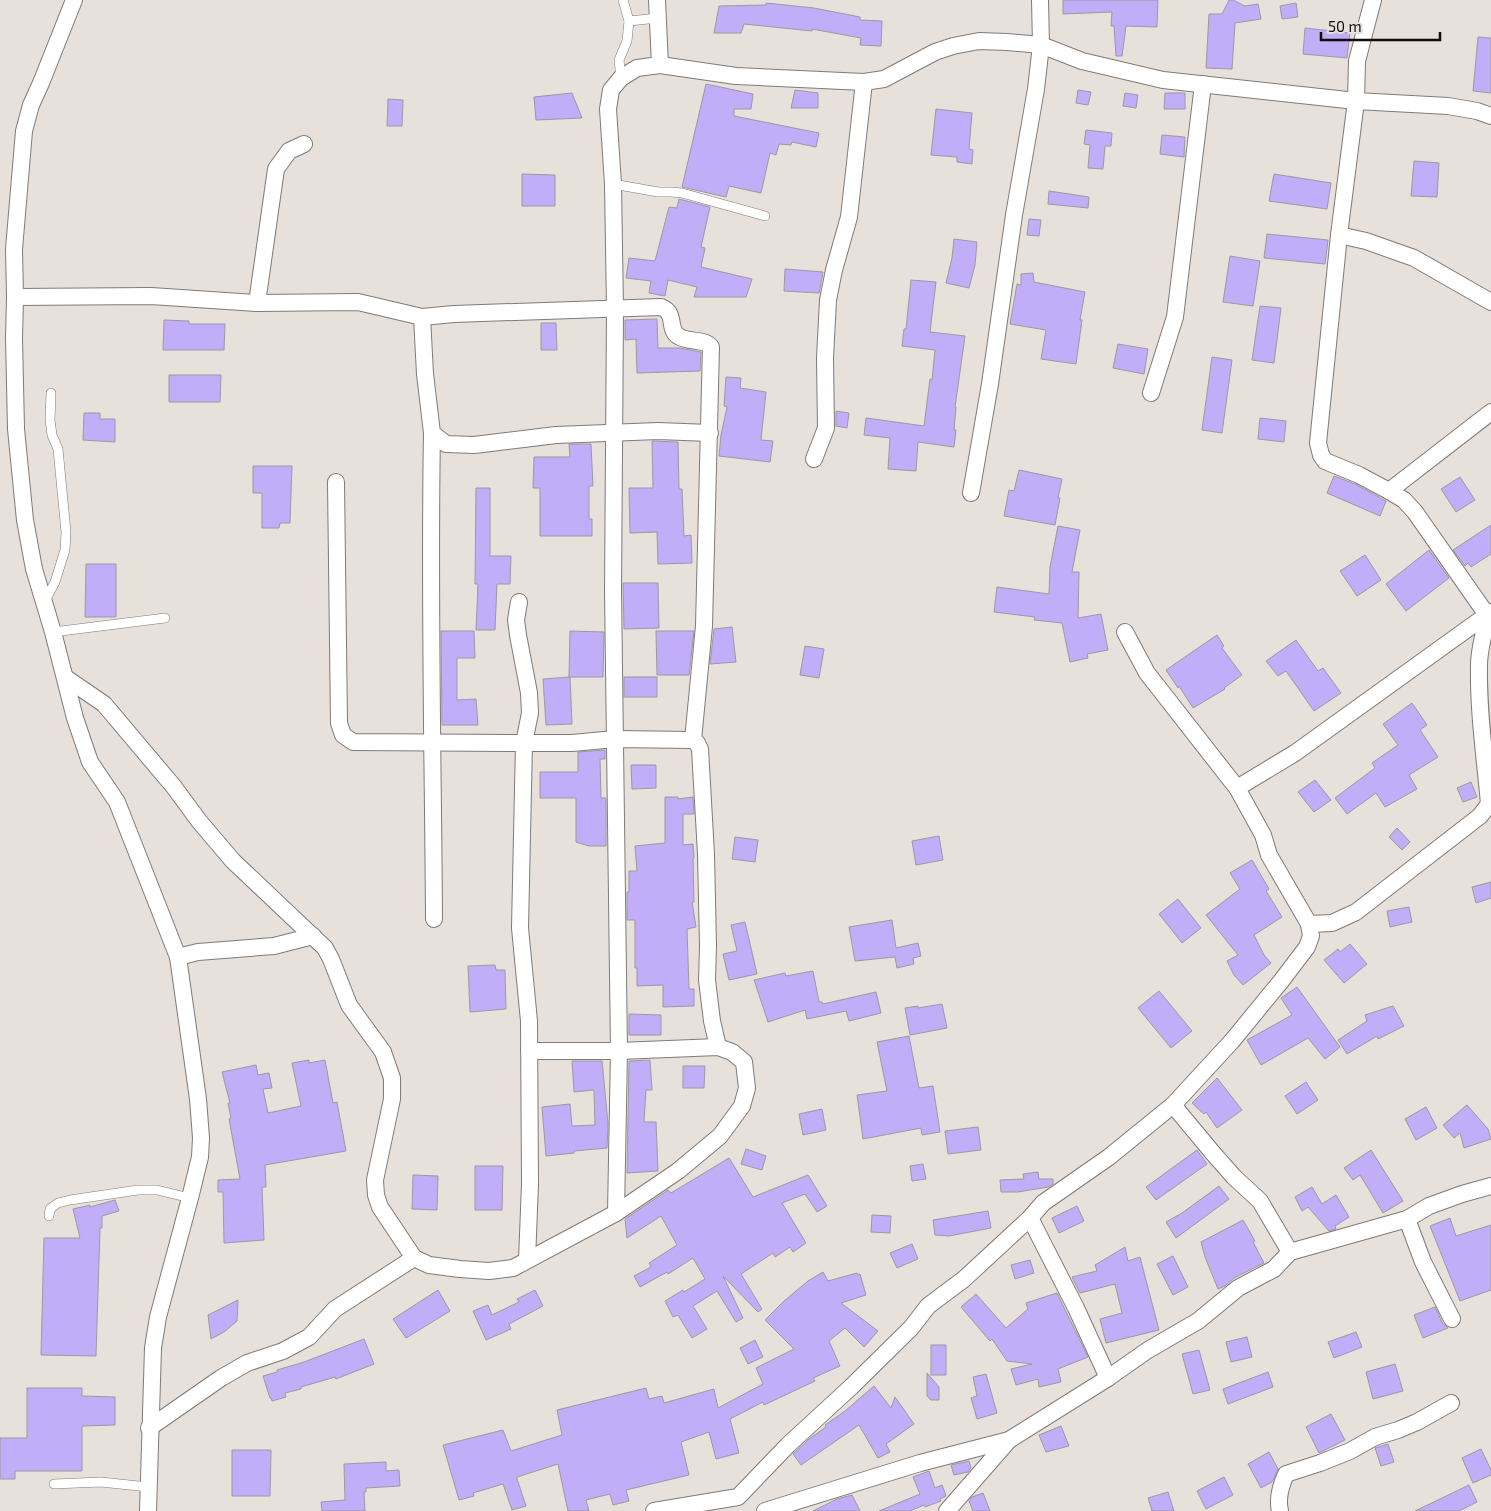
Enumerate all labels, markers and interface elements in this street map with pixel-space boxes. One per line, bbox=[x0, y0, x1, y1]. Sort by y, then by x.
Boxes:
scale bar bbox=[1321, 10, 1440, 42]
text: 50 m bbox=[1328, 17, 1362, 35]

